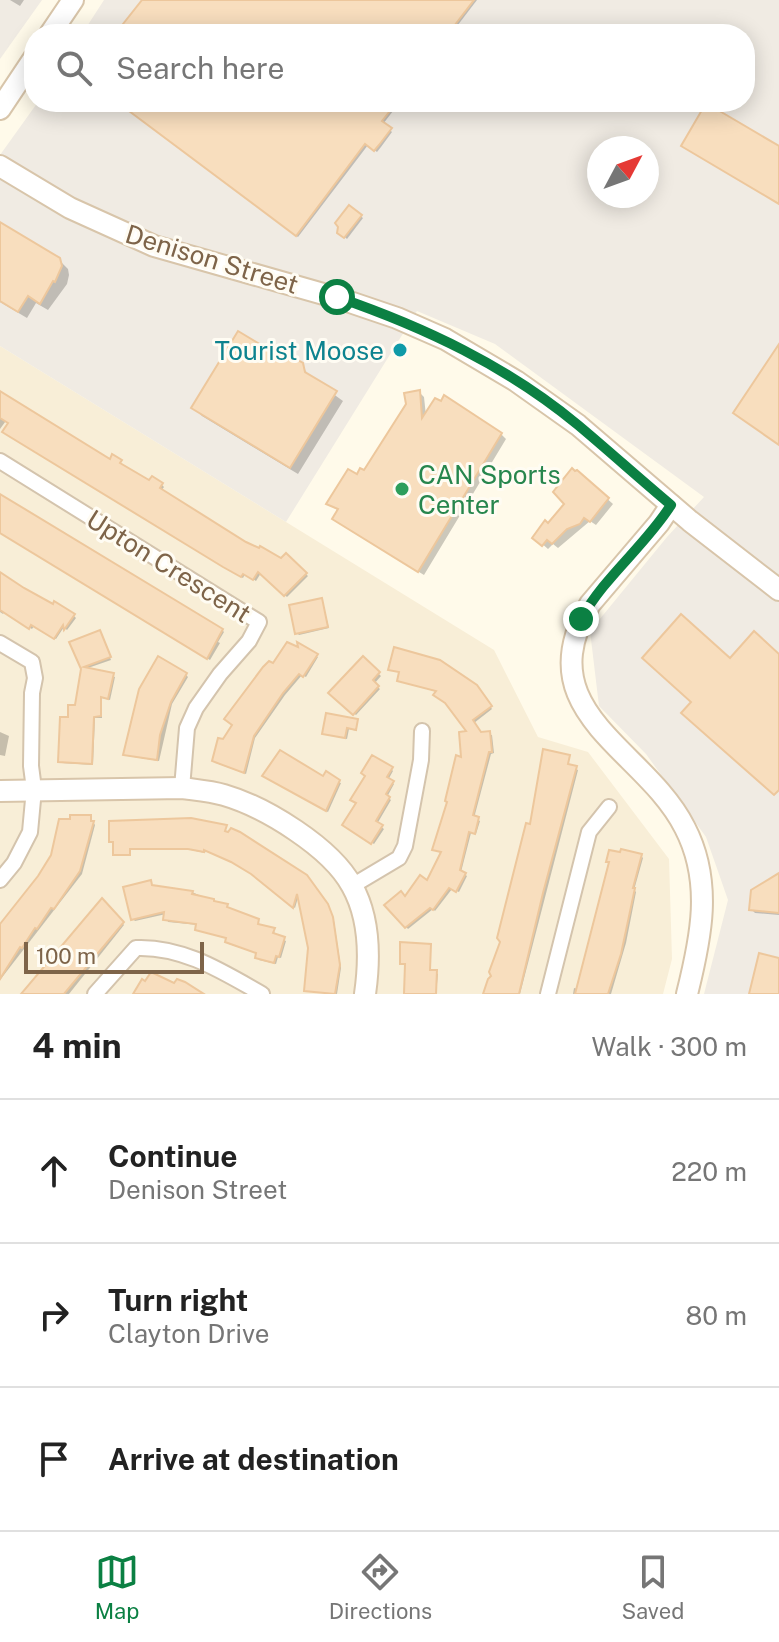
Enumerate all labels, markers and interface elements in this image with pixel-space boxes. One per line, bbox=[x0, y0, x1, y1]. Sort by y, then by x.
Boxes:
search box bbox=[24, 24, 755, 112]
icon: search bbox=[52, 46, 96, 90]
text: Search here bbox=[116, 50, 284, 86]
north arrow bbox=[587, 136, 659, 208]
street label: Denison Street bbox=[122, 218, 302, 300]
route start bbox=[319, 279, 355, 315]
place label: Tourist Moose bbox=[215, 335, 384, 366]
marker: Tourist Moose bbox=[391, 341, 409, 359]
place label: CAN Sports Center bbox=[418, 459, 561, 520]
marker: CAN Sports Center bbox=[393, 480, 411, 498]
street label: Upton Crescent bbox=[81, 503, 257, 629]
route end bbox=[563, 601, 599, 637]
scale bar bbox=[24, 938, 204, 974]
text: 100 m bbox=[36, 943, 96, 969]
text: 4 min bbox=[32, 1026, 122, 1066]
text: Walk · 300 m bbox=[592, 1031, 747, 1062]
text: Continue bbox=[108, 1138, 238, 1174]
icon: ahead bbox=[32, 1149, 76, 1193]
text: 220 m bbox=[671, 1156, 747, 1187]
text: Denison Street bbox=[108, 1174, 287, 1205]
text: Turn right bbox=[108, 1282, 248, 1318]
icon: right bbox=[32, 1293, 76, 1337]
text: 80 m bbox=[686, 1300, 747, 1331]
text: Clayton Drive bbox=[108, 1318, 270, 1349]
icon: arrive bbox=[32, 1437, 76, 1481]
text: Arrive at destination bbox=[108, 1441, 399, 1477]
tab: Map bbox=[95, 1550, 139, 1624]
tab: Directions bbox=[329, 1550, 432, 1624]
tab: Saved bbox=[621, 1550, 684, 1624]

